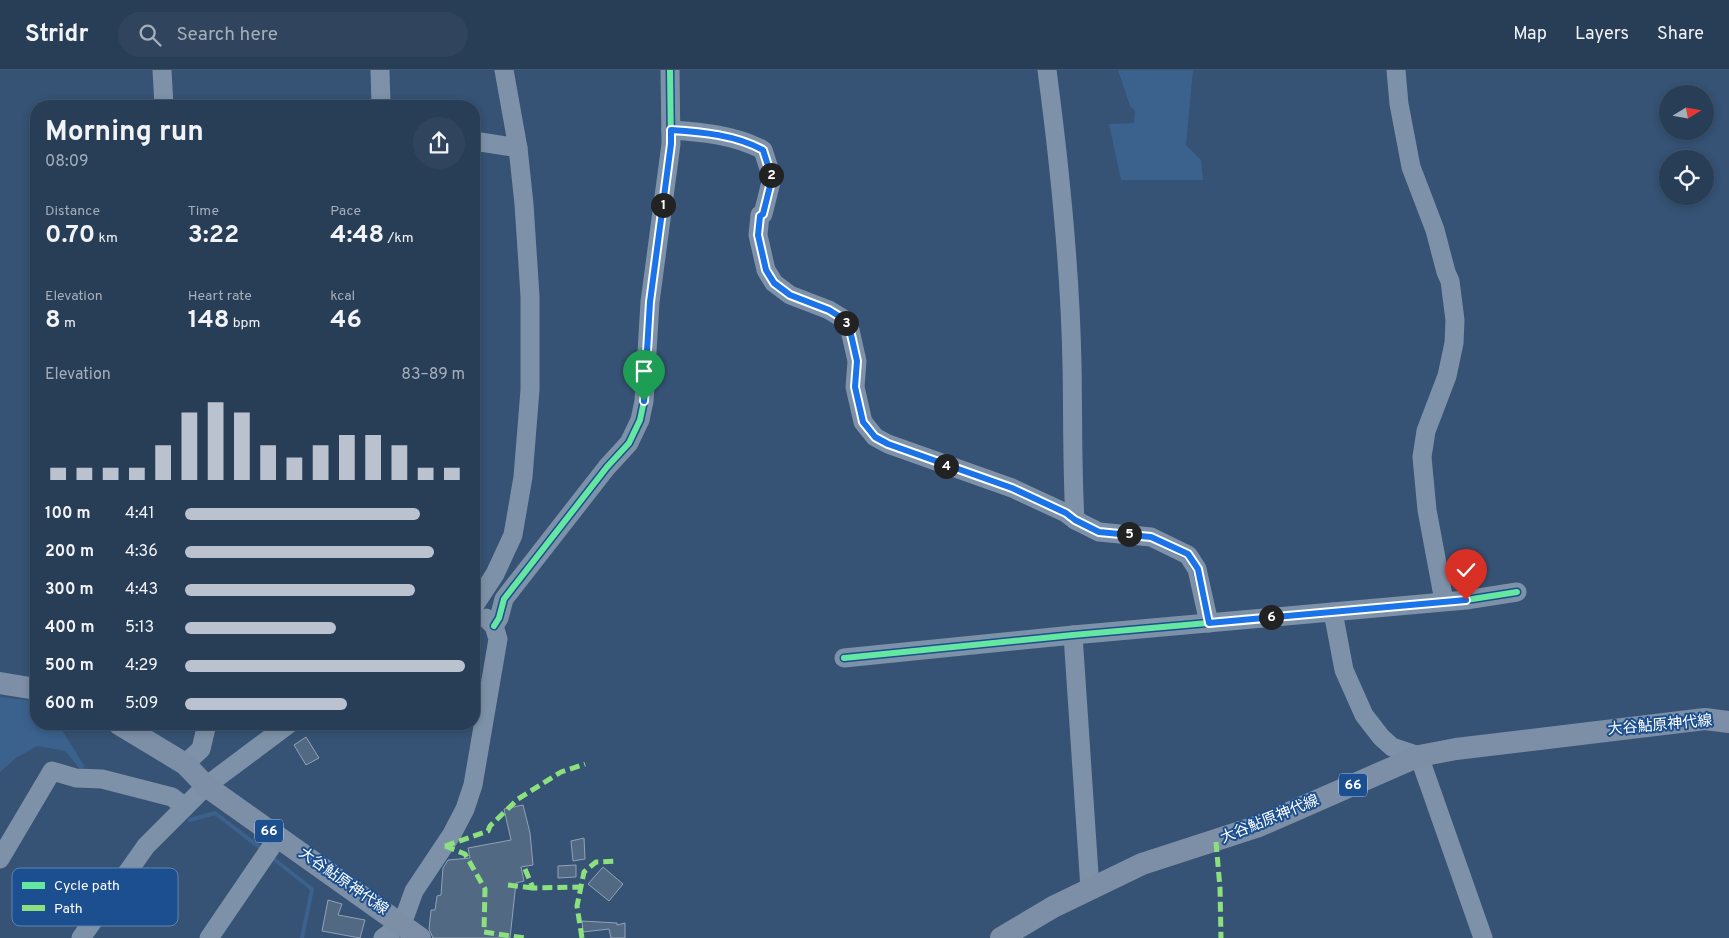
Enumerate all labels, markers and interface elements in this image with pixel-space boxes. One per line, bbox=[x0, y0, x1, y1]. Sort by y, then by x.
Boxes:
search box bbox=[118, 12, 468, 57]
text: Stridr bbox=[25, 20, 88, 50]
icon: search bbox=[136, 21, 164, 49]
text: Search here bbox=[176, 23, 278, 47]
text: Map bbox=[1513, 23, 1547, 46]
text: Layers bbox=[1575, 23, 1629, 46]
text: Share bbox=[1657, 23, 1704, 46]
north arrow bbox=[1659, 85, 1714, 140]
map controls bbox=[1659, 85, 1714, 205]
text: Morning run bbox=[45, 115, 204, 151]
button: share bbox=[413, 117, 465, 169]
button: locate bbox=[1659, 150, 1714, 205]
text: 08:09 bbox=[45, 152, 88, 172]
pin: 2 bbox=[758, 162, 784, 188]
text: 2 bbox=[767, 167, 776, 184]
pin: 1 bbox=[650, 192, 676, 218]
text: 1 bbox=[661, 197, 666, 214]
text: Distance bbox=[45, 203, 100, 220]
text: Time bbox=[188, 203, 219, 220]
text: Pace bbox=[330, 203, 361, 220]
text: 0.70 bbox=[45, 220, 95, 252]
text: 3:22 bbox=[188, 220, 239, 252]
text: 4:48 bbox=[330, 220, 384, 252]
text: km bbox=[95, 230, 118, 247]
text: /km bbox=[384, 230, 414, 247]
text: Elevation bbox=[45, 288, 103, 305]
text: Heart rate bbox=[188, 288, 252, 305]
text: kcal bbox=[330, 288, 355, 305]
text: 8 bbox=[45, 305, 61, 337]
text: 148 bbox=[188, 305, 229, 337]
text: 46 bbox=[330, 305, 362, 337]
pin: 3 bbox=[834, 310, 858, 336]
text: m bbox=[61, 315, 76, 332]
text: bpm bbox=[229, 315, 260, 332]
text: 3 bbox=[842, 315, 851, 332]
pin bbox=[623, 350, 665, 401]
icon: arrive bbox=[630, 357, 658, 385]
text: Elevation bbox=[45, 365, 111, 385]
text: 83–89 m bbox=[401, 365, 465, 385]
pin: 4 bbox=[934, 454, 958, 478]
text: 4 bbox=[942, 458, 951, 475]
text: 100 m bbox=[45, 504, 91, 524]
text: 4:41 bbox=[125, 504, 154, 524]
pin: 5 bbox=[1116, 522, 1142, 546]
text: 5 bbox=[1125, 526, 1134, 543]
text: 200 m bbox=[45, 542, 94, 562]
text: 4:36 bbox=[125, 542, 158, 562]
pin bbox=[1445, 549, 1487, 600]
icon: check bbox=[1452, 556, 1480, 584]
text: 300 m bbox=[45, 580, 93, 600]
text: 4:43 bbox=[125, 580, 158, 600]
pin: 6 bbox=[1258, 604, 1284, 630]
text: 6 bbox=[1267, 609, 1276, 626]
text: 400 m bbox=[45, 618, 94, 638]
text: 5:13 bbox=[125, 618, 154, 638]
text: 500 m bbox=[45, 656, 94, 676]
text: 4:29 bbox=[125, 656, 158, 676]
text: 600 m bbox=[45, 694, 94, 714]
text: 5:09 bbox=[125, 694, 158, 714]
street label: 大谷鮎原神代線 bbox=[1607, 711, 1713, 740]
road number: 66 bbox=[1339, 774, 1367, 796]
street label: 大谷鮎原神代線 bbox=[1217, 791, 1322, 848]
road number: 66 bbox=[255, 819, 283, 842]
street label: 大谷鮎原神代線 bbox=[295, 843, 392, 920]
legend bbox=[12, 868, 178, 926]
text: Cycle path bbox=[54, 878, 120, 895]
text: Path bbox=[54, 901, 83, 918]

